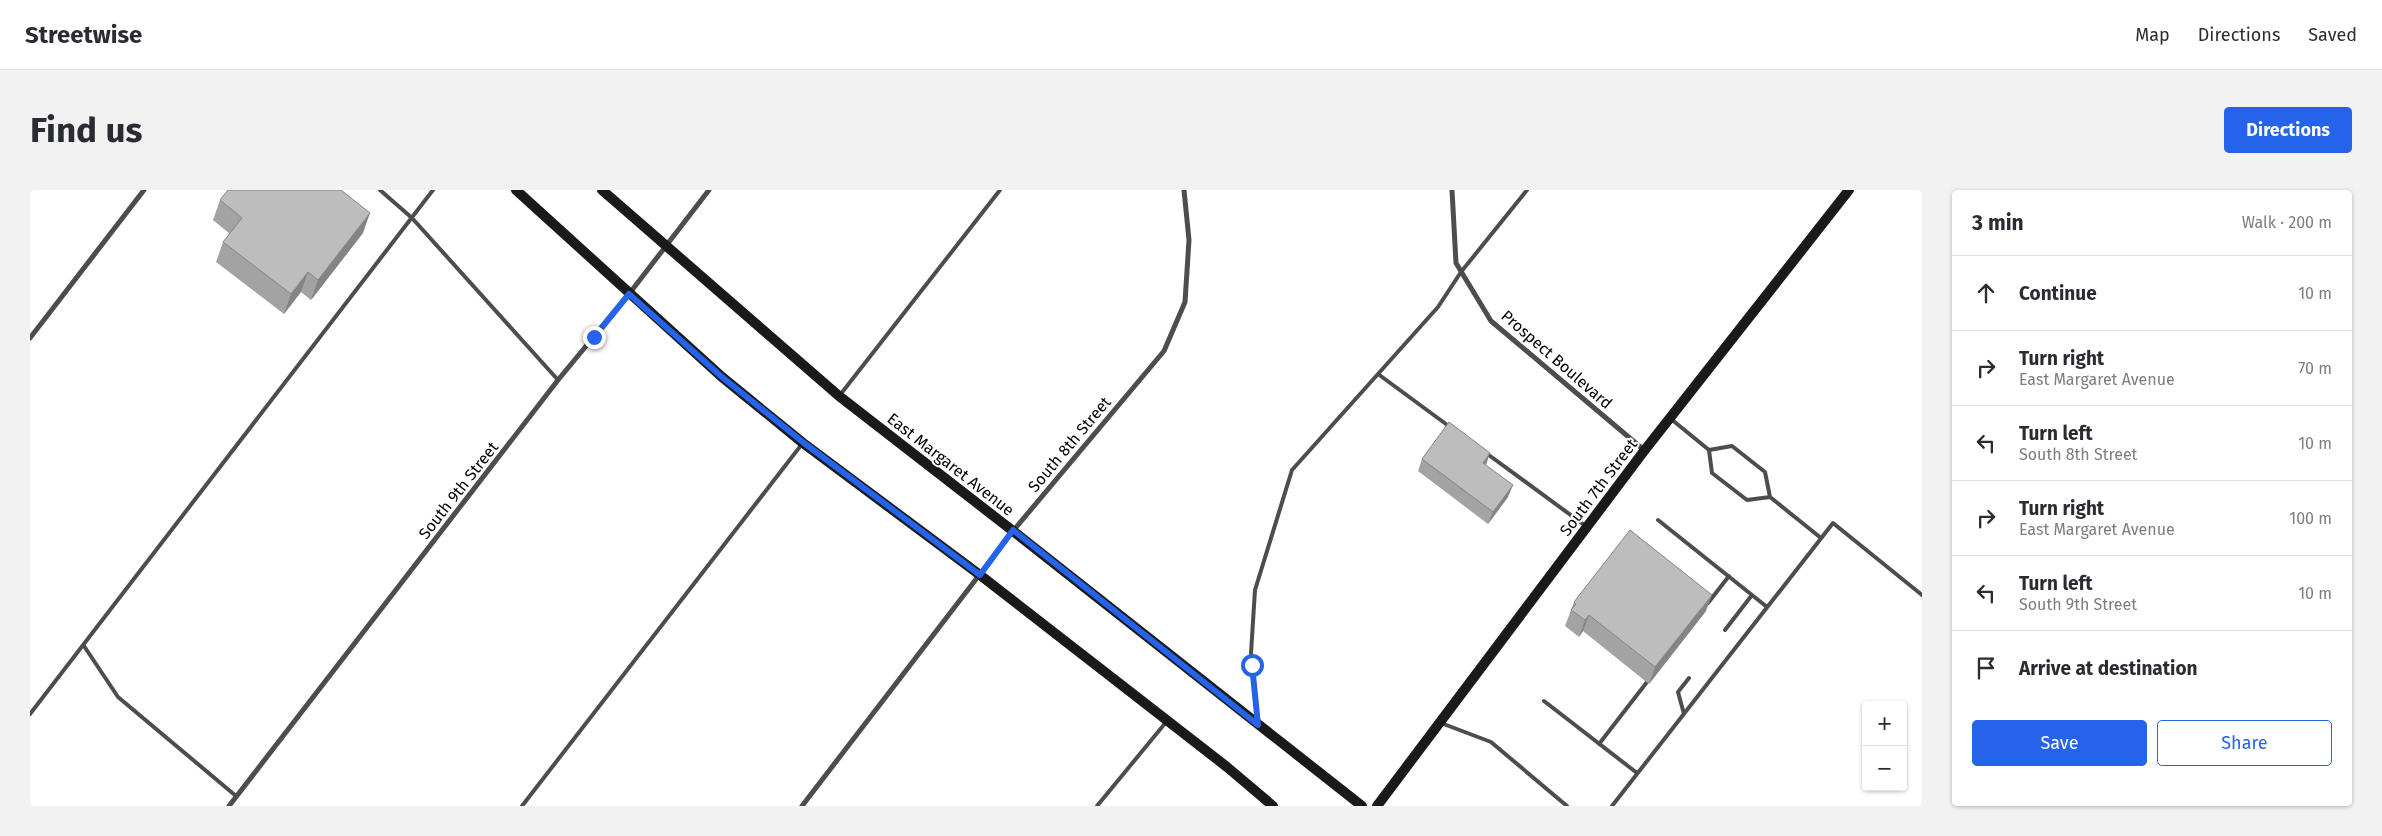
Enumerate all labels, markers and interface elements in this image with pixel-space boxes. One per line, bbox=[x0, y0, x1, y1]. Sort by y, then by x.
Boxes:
text: Streetwise bbox=[25, 21, 142, 49]
text: Map bbox=[2135, 24, 2170, 46]
text: Directions bbox=[2198, 24, 2280, 46]
text: Saved bbox=[2308, 24, 2357, 46]
button: Directions bbox=[2224, 107, 2352, 153]
text: Find us bbox=[30, 109, 142, 151]
text: 3 min bbox=[1972, 210, 2024, 236]
text: Walk · 200 m bbox=[2242, 213, 2332, 232]
icon: ahead bbox=[1972, 279, 2000, 307]
text: Continue bbox=[2019, 282, 2097, 305]
text: 10 m bbox=[2298, 284, 2332, 303]
street label: Prospect Boulevard bbox=[1497, 306, 1616, 413]
route end bbox=[583, 326, 606, 349]
text: Turn right bbox=[2019, 347, 2104, 370]
icon: right bbox=[1972, 354, 2000, 382]
text: 70 m bbox=[2298, 359, 2332, 378]
text: East Margaret Avenue bbox=[2019, 370, 2175, 389]
street label: South 8th Street bbox=[1024, 393, 1115, 496]
street label: East Margaret Avenue bbox=[883, 409, 1018, 520]
text: Turn left bbox=[2019, 422, 2093, 445]
icon: left bbox=[1972, 429, 2000, 457]
text: 10 m bbox=[2298, 434, 2332, 453]
street label: South 7th Street bbox=[1556, 435, 1641, 540]
street label: South 9th Street bbox=[415, 438, 502, 543]
text: South 8th Street bbox=[2019, 445, 2137, 464]
text: Turn right bbox=[2019, 497, 2104, 520]
icon: right bbox=[1972, 504, 2000, 532]
text: 100 m bbox=[2289, 509, 2332, 528]
text: East Margaret Avenue bbox=[2019, 520, 2175, 539]
text: Turn left bbox=[2019, 572, 2093, 595]
icon: left bbox=[1972, 579, 2000, 607]
text: 10 m bbox=[2298, 584, 2332, 603]
text: South 9th Street bbox=[2019, 595, 2137, 614]
route start bbox=[1241, 654, 1264, 677]
icon: arrive bbox=[1972, 654, 2000, 682]
text: Arrive at destination bbox=[2019, 657, 2198, 680]
map controls bbox=[1862, 701, 1907, 791]
button: + bbox=[1862, 701, 1907, 746]
button: Save bbox=[1972, 720, 2147, 766]
button: Share bbox=[2157, 720, 2332, 766]
button: − bbox=[1862, 746, 1907, 791]

